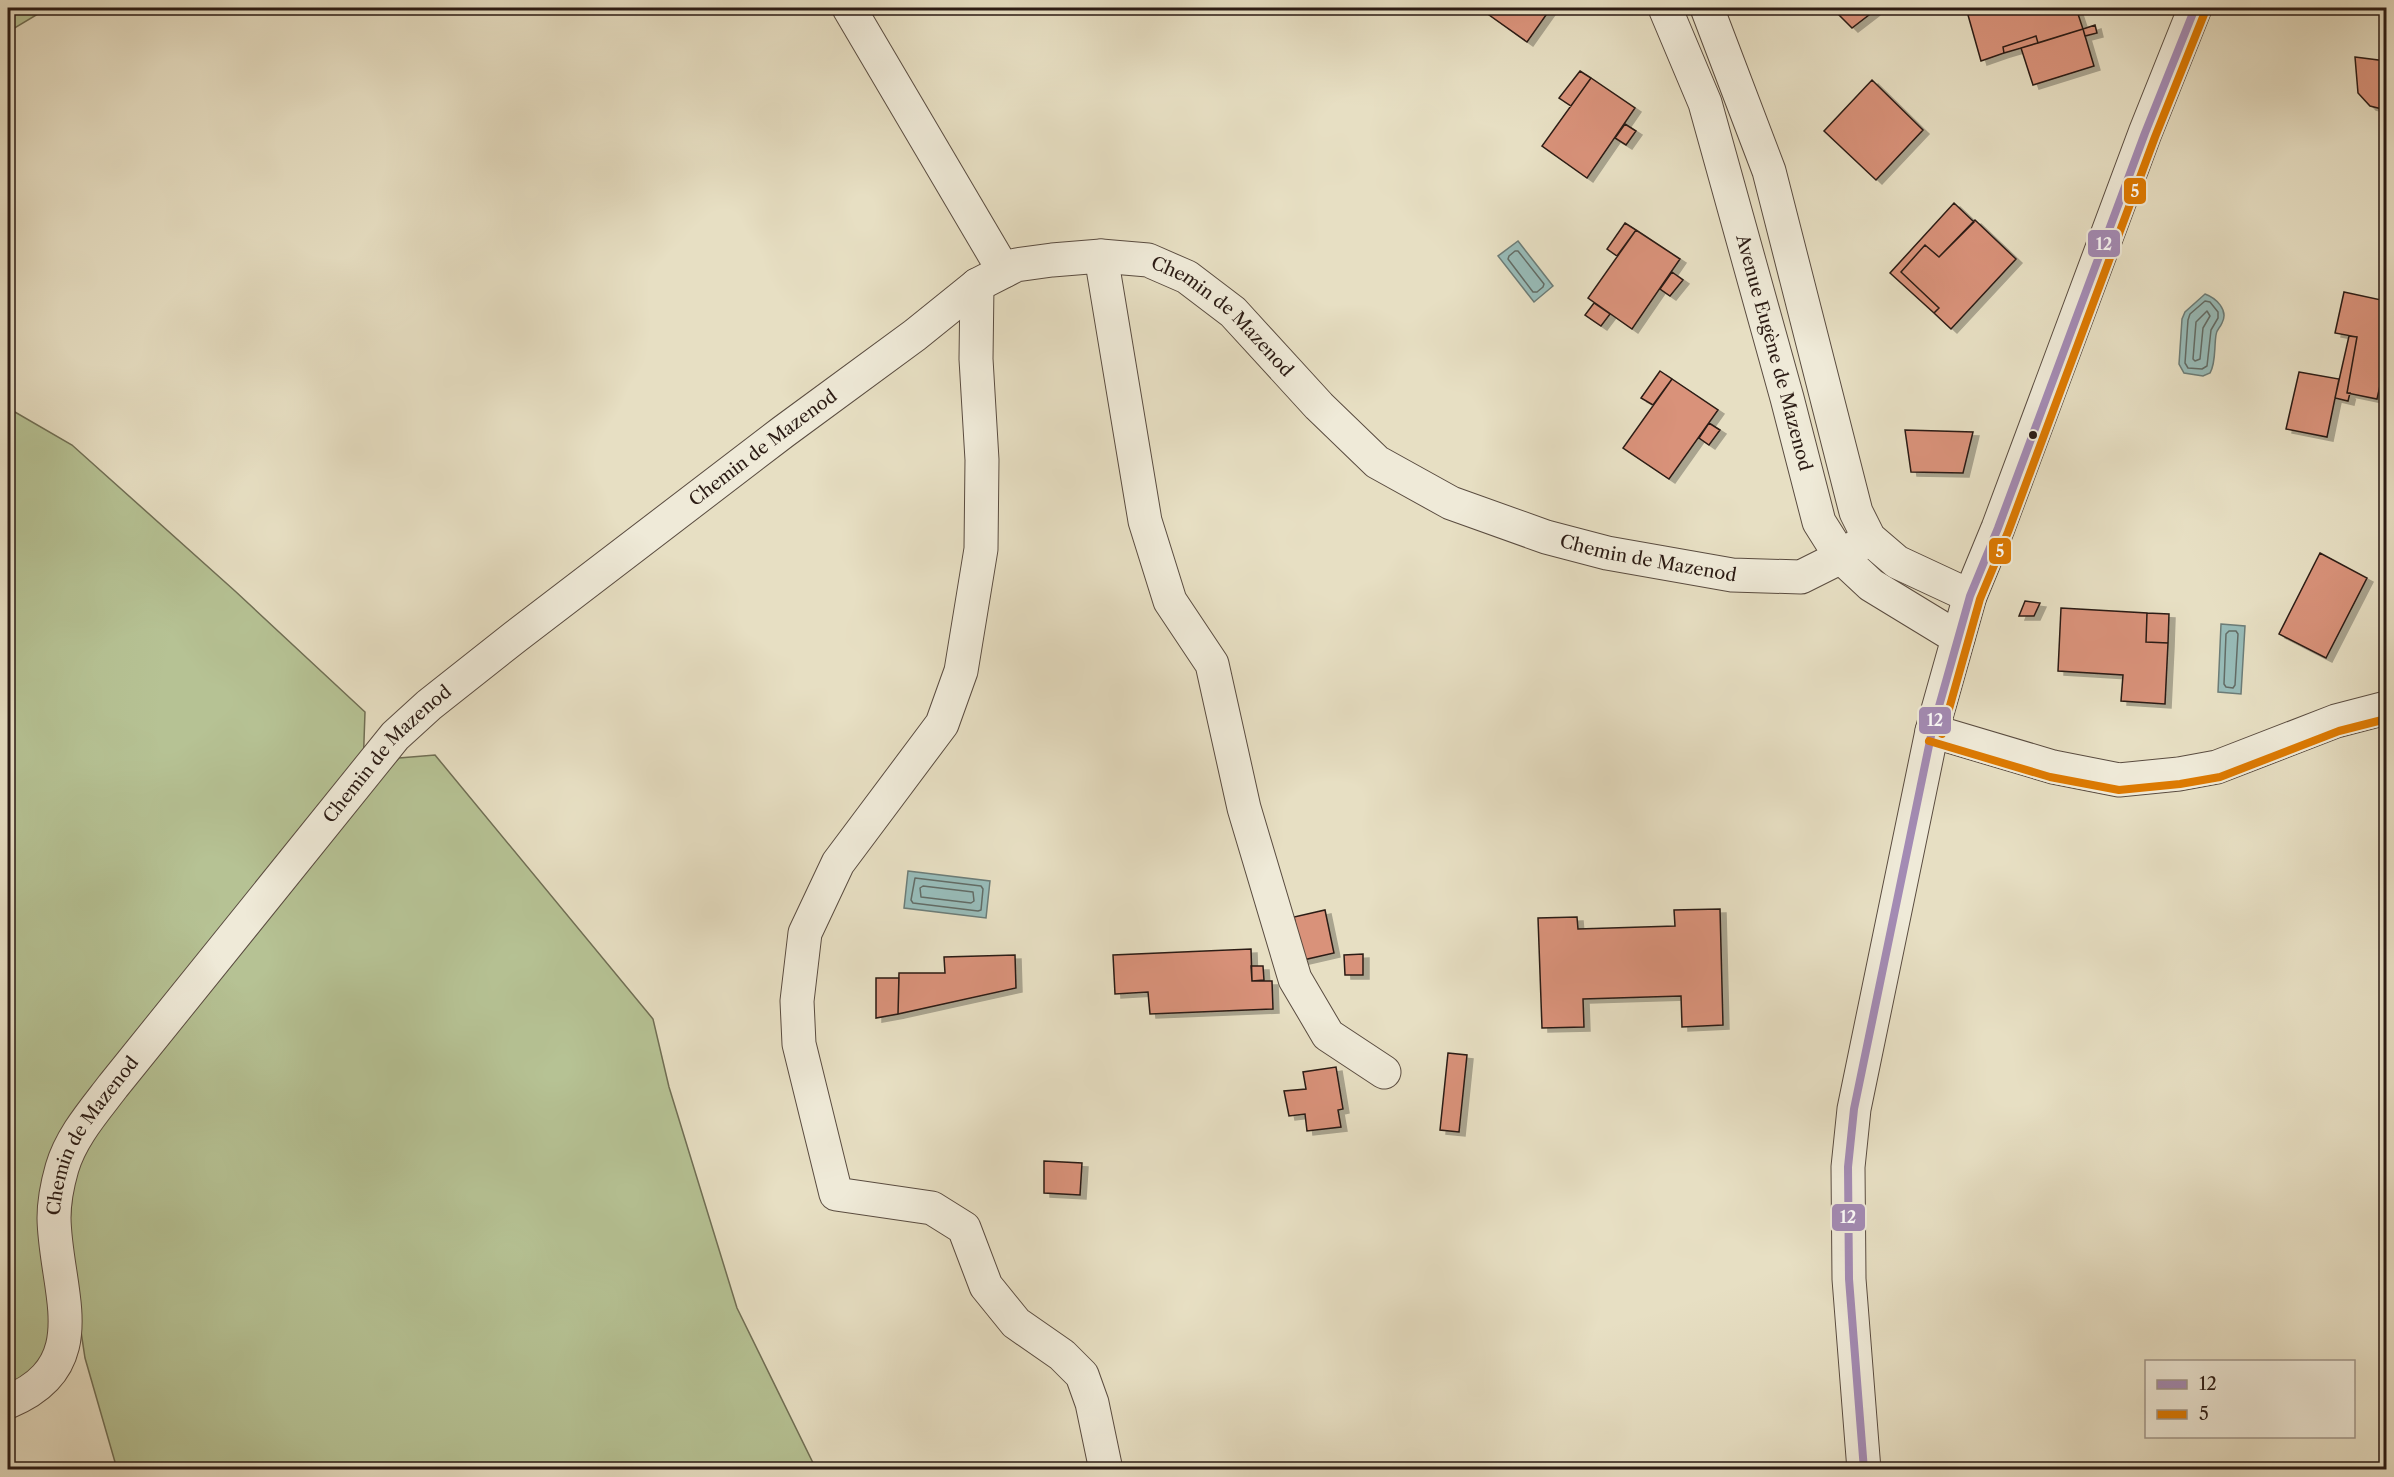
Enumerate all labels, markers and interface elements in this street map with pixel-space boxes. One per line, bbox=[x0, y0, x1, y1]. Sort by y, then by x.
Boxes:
line badge: 5 bbox=[2123, 177, 2147, 205]
text: 5 bbox=[2131, 181, 2140, 201]
line badge: 12 bbox=[2087, 229, 2121, 258]
street label: Avenue Eugène de Mazenod bbox=[1731, 231, 1816, 473]
text: 12 bbox=[2096, 234, 2112, 254]
street label: Chemin de Mazenod bbox=[1148, 252, 1298, 381]
street label: Chemin de Mazenod bbox=[685, 385, 841, 511]
unlabelled marker bbox=[2027, 429, 2039, 441]
street label: Chemin de Mazenod bbox=[1557, 530, 1738, 587]
line badge: 5 bbox=[1988, 537, 2012, 565]
text: 5 bbox=[1996, 541, 2005, 561]
street label: Chemin de Mazenod bbox=[318, 681, 456, 827]
line badge: 12 bbox=[1918, 706, 1952, 735]
text: 12 bbox=[1927, 710, 1943, 730]
street label: Chemin de Mazenod bbox=[43, 1052, 143, 1216]
line badge: 12 bbox=[1831, 1203, 1866, 1232]
text: 12 bbox=[1840, 1207, 1856, 1227]
legend bbox=[2145, 1360, 2355, 1438]
text: 12 bbox=[2199, 1373, 2217, 1395]
text: 5 bbox=[2199, 1403, 2209, 1425]

